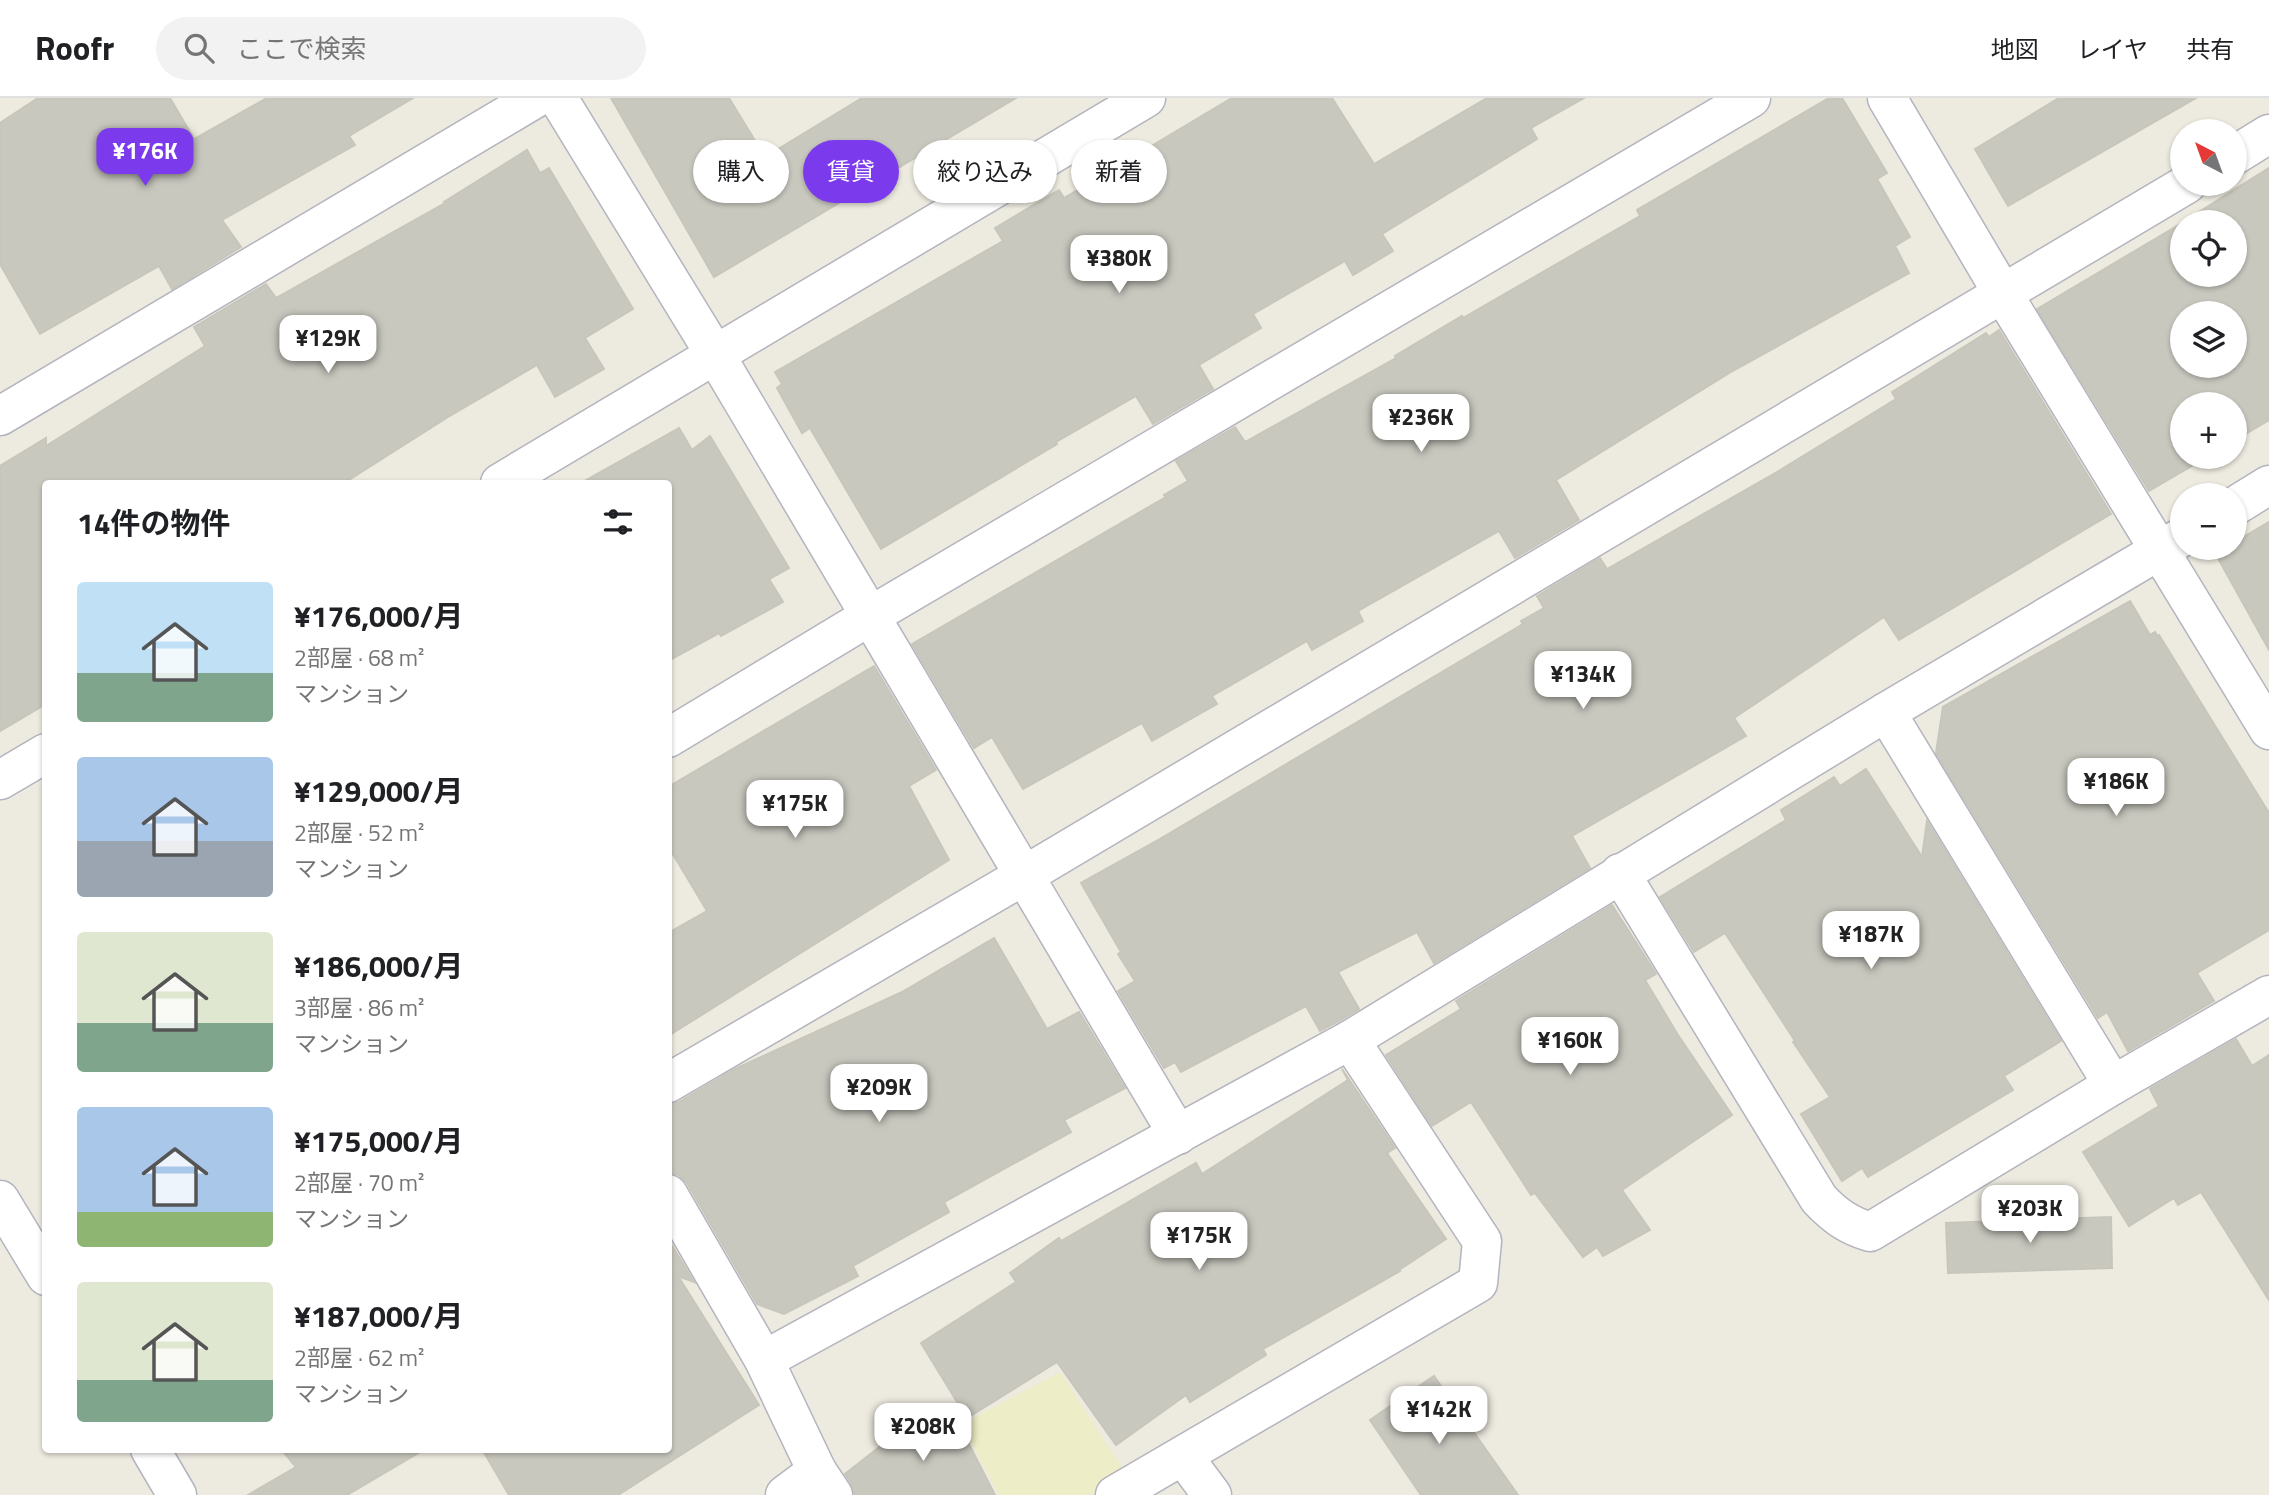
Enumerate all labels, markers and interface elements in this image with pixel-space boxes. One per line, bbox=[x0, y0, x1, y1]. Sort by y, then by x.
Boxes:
search box bbox=[156, 17, 646, 80]
text: Roofr bbox=[35, 23, 114, 73]
icon: search bbox=[180, 29, 218, 67]
text: ここで検索 bbox=[236, 29, 366, 68]
text: 地図 bbox=[1991, 31, 2039, 67]
text: レイヤ bbox=[2077, 31, 2148, 67]
text: 共有 bbox=[2186, 31, 2234, 67]
north arrow bbox=[2170, 119, 2247, 196]
map controls bbox=[2170, 119, 2247, 560]
pin: ¥176K bbox=[96, 129, 194, 188]
text: ¥176K bbox=[112, 133, 178, 168]
chip: 購入 bbox=[693, 140, 789, 203]
chip: 賃貸 bbox=[803, 140, 899, 203]
chip: 絞り込み bbox=[913, 140, 1057, 203]
chip: 新着 bbox=[1071, 140, 1167, 203]
button: locate bbox=[2170, 210, 2247, 287]
pin: ¥380K bbox=[1070, 236, 1168, 295]
text: ¥380K bbox=[1086, 240, 1152, 275]
button: layers bbox=[2170, 301, 2247, 378]
pin: ¥129K bbox=[279, 316, 377, 375]
text: ¥129K bbox=[295, 320, 361, 355]
button: + bbox=[2170, 392, 2247, 469]
pin: ¥236K bbox=[1372, 394, 1470, 454]
text: ¥236K bbox=[1388, 399, 1454, 434]
button: − bbox=[2170, 483, 2247, 560]
text: 14件の物件 bbox=[77, 500, 231, 546]
icon: filters bbox=[599, 503, 637, 541]
text: ¥176,000/月 bbox=[294, 593, 463, 639]
icon: home bbox=[133, 610, 217, 694]
text: 2部屋 · 68 m² bbox=[294, 640, 424, 675]
pin: ¥134K bbox=[1534, 652, 1632, 711]
text: ¥134K bbox=[1550, 656, 1616, 691]
text: マンション bbox=[294, 676, 409, 711]
pin: ¥186K bbox=[2067, 758, 2165, 818]
text: ¥186K bbox=[2083, 763, 2149, 798]
text: ¥129,000/月 bbox=[294, 768, 463, 814]
pin: ¥175K bbox=[746, 780, 844, 840]
icon: home bbox=[133, 785, 217, 869]
text: ¥175K bbox=[762, 785, 828, 820]
text: 2部屋 · 52 m² bbox=[294, 815, 424, 850]
text: マンション bbox=[294, 851, 409, 886]
pin: ¥187K bbox=[1822, 912, 1920, 971]
text: ¥187K bbox=[1838, 916, 1904, 951]
text: ¥186,000/月 bbox=[294, 943, 463, 989]
icon: home bbox=[133, 960, 217, 1044]
text: 3部屋 · 86 m² bbox=[294, 990, 424, 1025]
pin: ¥160K bbox=[1521, 1018, 1619, 1077]
text: ¥160K bbox=[1537, 1022, 1603, 1057]
text: マンション bbox=[294, 1026, 409, 1061]
pin: ¥209K bbox=[830, 1065, 928, 1124]
text: ¥209K bbox=[846, 1069, 912, 1104]
text: ¥175,000/月 bbox=[294, 1118, 463, 1164]
icon: home bbox=[133, 1135, 217, 1219]
text: 2部屋 · 70 m² bbox=[294, 1165, 424, 1200]
pin: ¥203K bbox=[1981, 1186, 2079, 1245]
text: ¥203K bbox=[1997, 1190, 2063, 1225]
text: マンション bbox=[294, 1201, 409, 1236]
pin: ¥175K bbox=[1150, 1212, 1248, 1272]
text: ¥175K bbox=[1166, 1217, 1232, 1252]
text: ¥187,000/月 bbox=[294, 1293, 463, 1339]
icon: home bbox=[133, 1310, 217, 1394]
text: 2部屋 · 62 m² bbox=[294, 1340, 424, 1375]
text: マンション bbox=[294, 1376, 409, 1411]
pin: ¥142K bbox=[1390, 1386, 1488, 1446]
text: ¥142K bbox=[1406, 1391, 1472, 1426]
pin: ¥208K bbox=[874, 1404, 972, 1463]
text: ¥208K bbox=[890, 1408, 956, 1443]

